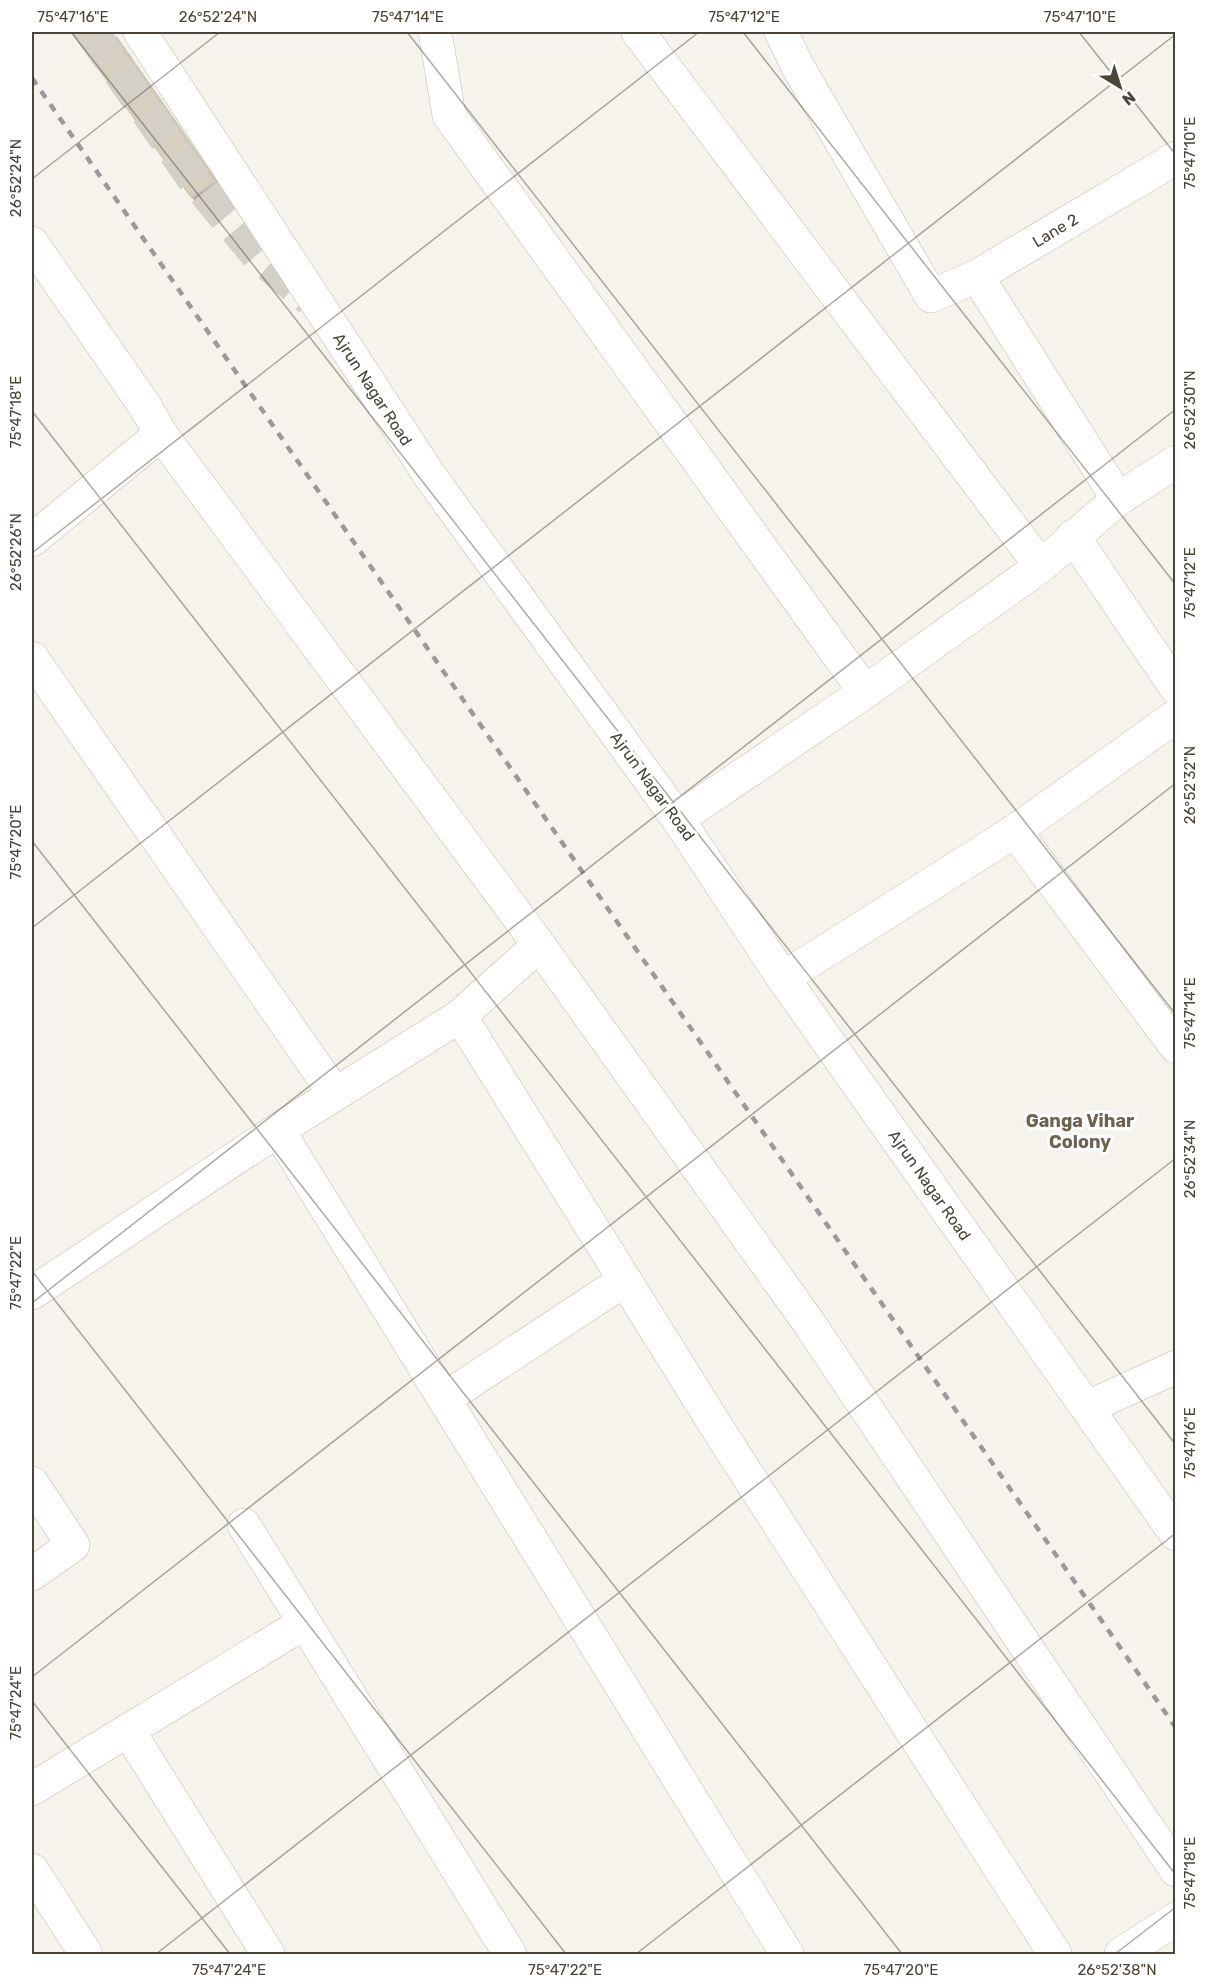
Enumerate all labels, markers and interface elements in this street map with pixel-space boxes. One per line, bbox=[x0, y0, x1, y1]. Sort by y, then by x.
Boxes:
text: 75°47'16"E bbox=[37, 8, 109, 26]
text: 26°52'24"N bbox=[179, 8, 257, 26]
text: 75°47'14"E bbox=[372, 8, 444, 26]
text: 75°47'12"E bbox=[708, 8, 780, 26]
text: 75°47'10"E bbox=[1044, 8, 1116, 26]
north arrow bbox=[1090, 57, 1150, 117]
text: N bbox=[1119, 87, 1139, 109]
text: 75°47'10"E bbox=[1181, 117, 1199, 189]
text: 26°52'24"N bbox=[7, 139, 25, 217]
street label: Lane 2 bbox=[1029, 209, 1081, 251]
street label: Ajrun Nagar Road bbox=[329, 329, 416, 449]
text: 26°52'30"N bbox=[1181, 370, 1199, 450]
text: 75°47'18"E bbox=[7, 376, 25, 448]
text: 26°52'26"N bbox=[7, 513, 25, 591]
text: 75°47'12"E bbox=[1181, 547, 1199, 619]
street label: Ajrun Nagar Road bbox=[607, 728, 699, 845]
text: 26°52'32"N bbox=[1181, 746, 1199, 824]
text: 75°47'20"E bbox=[7, 805, 25, 879]
text: 75°47'14"E bbox=[1181, 977, 1199, 1049]
district label: Ganga Vihar Colony bbox=[1026, 1110, 1134, 1153]
text: 26°52'34"N bbox=[1181, 1120, 1199, 1198]
street label: Ajrun Nagar Road bbox=[884, 1126, 975, 1244]
text: 75°47'22"E bbox=[7, 1236, 25, 1310]
text: 75°47'16"E bbox=[1181, 1407, 1199, 1479]
text: 75°47'24"E bbox=[7, 1666, 25, 1740]
text: 75°47'18"E bbox=[1181, 1837, 1199, 1909]
text: 75°47'24"E bbox=[192, 1961, 266, 1979]
text: 75°47'22"E bbox=[528, 1961, 602, 1979]
text: 75°47'20"E bbox=[864, 1961, 938, 1979]
text: 26°52'38"N bbox=[1077, 1961, 1157, 1979]

